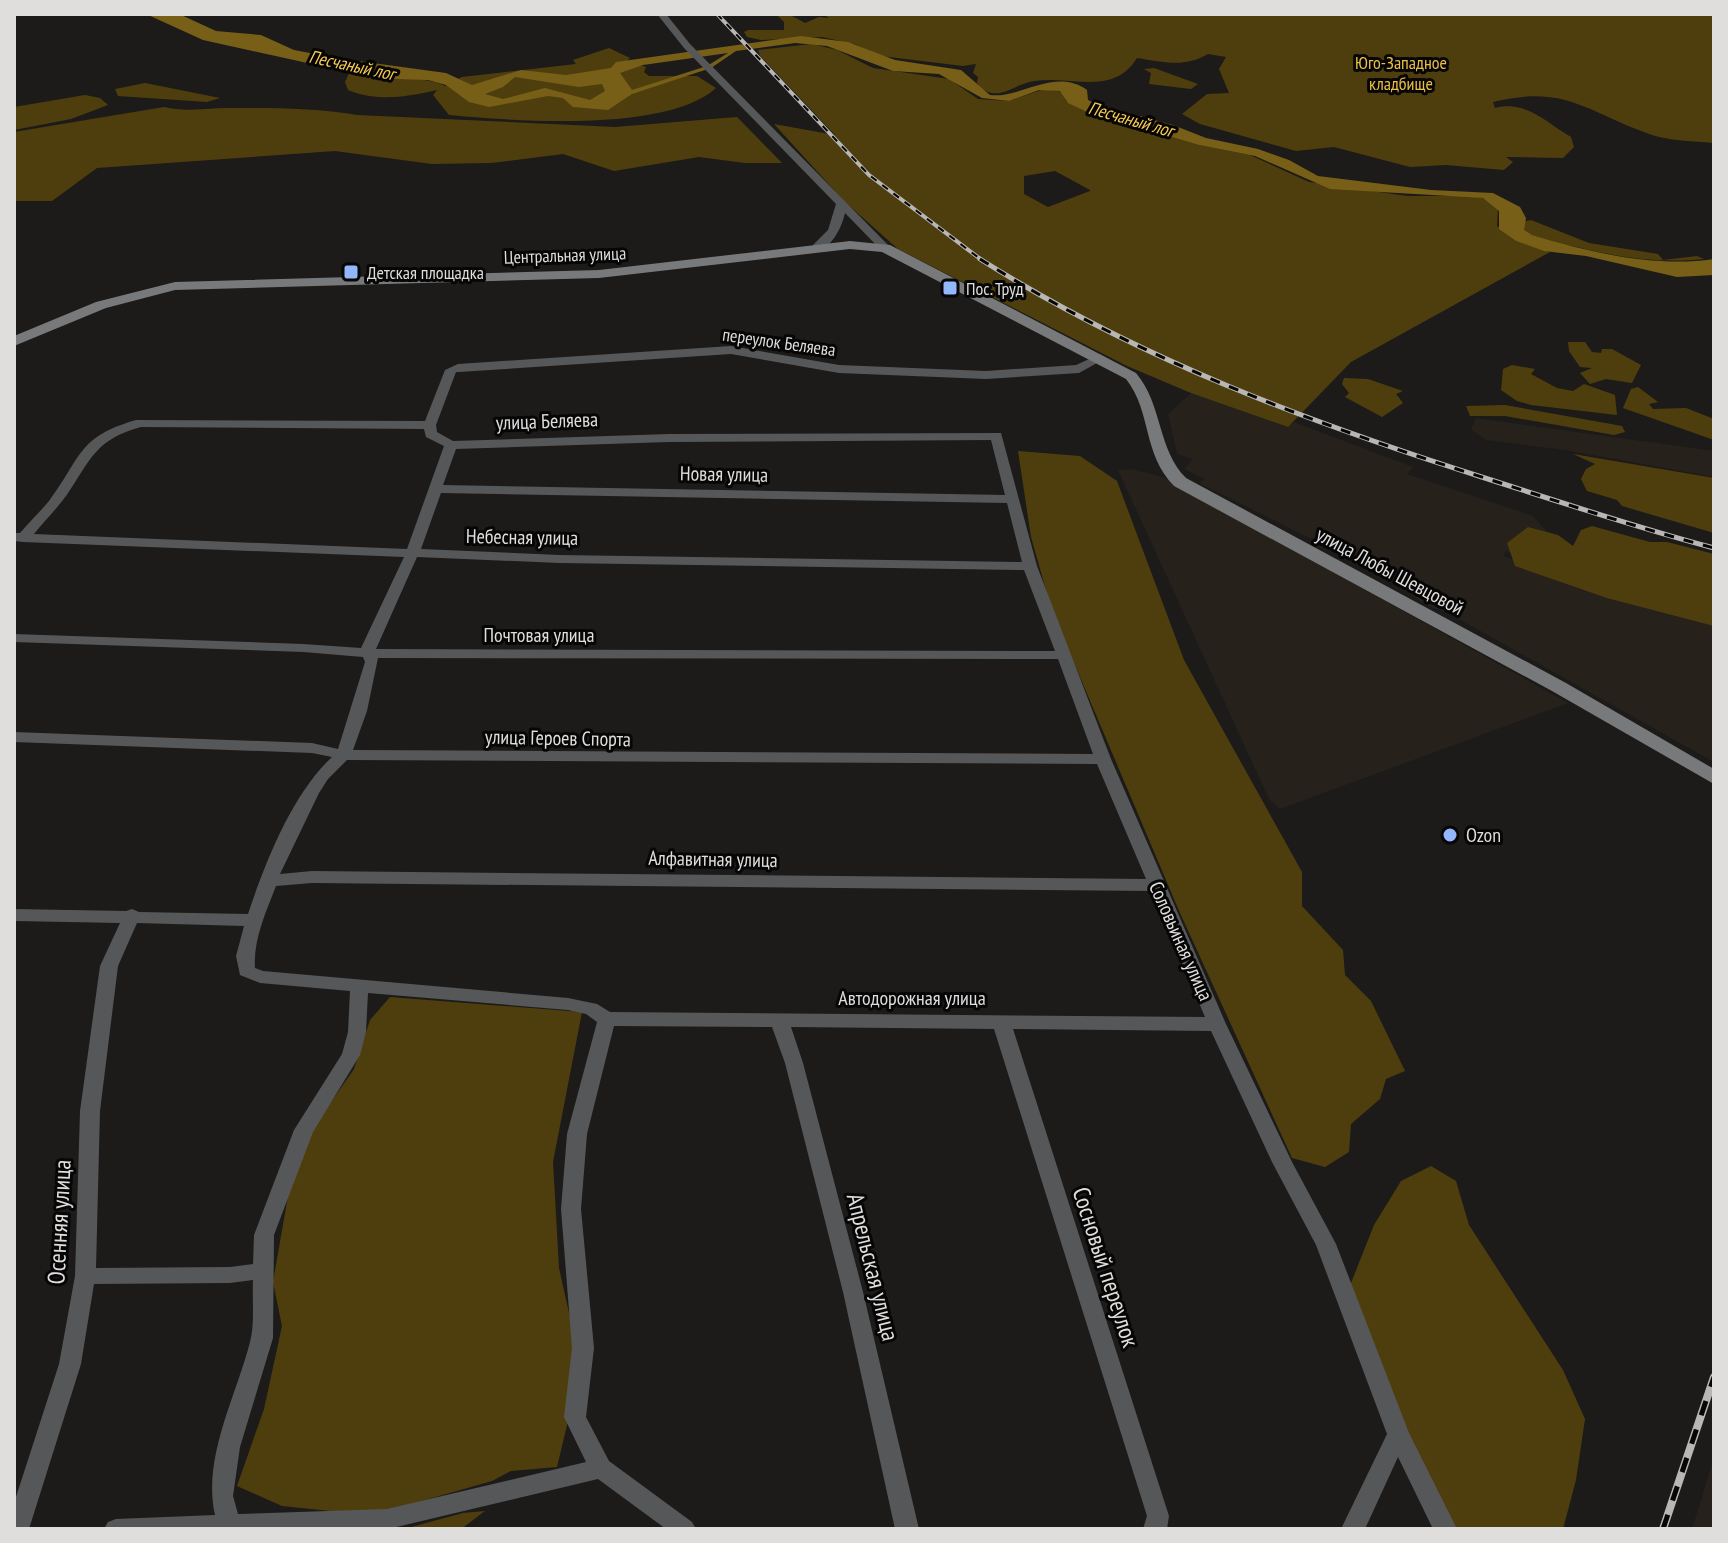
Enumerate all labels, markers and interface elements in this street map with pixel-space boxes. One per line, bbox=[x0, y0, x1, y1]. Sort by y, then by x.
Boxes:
water label: Песчаный лог bbox=[307, 45, 400, 86]
park label: Юго-Западное кладбище bbox=[1355, 51, 1447, 95]
water label: Песчаный лог bbox=[1086, 96, 1179, 143]
street label: Центральная улица bbox=[503, 241, 627, 269]
place label: Детская площадка bbox=[367, 261, 484, 284]
marker: Детская площадка bbox=[342, 263, 360, 281]
place label: Пос. Труд bbox=[966, 277, 1024, 300]
marker: Пос. Труд bbox=[941, 279, 959, 297]
street label: переулок Беляева bbox=[721, 323, 837, 361]
street label: улица Беляева bbox=[495, 406, 599, 436]
street label: Новая улица bbox=[680, 460, 768, 488]
street label: улица Любы Шевцовой bbox=[1312, 521, 1468, 621]
street label: Небесная улица bbox=[466, 523, 578, 551]
street label: Почтовая улица bbox=[484, 622, 594, 648]
street label: улица Героев Спорта bbox=[485, 724, 631, 752]
place label: Ozon bbox=[1466, 822, 1501, 848]
marker: Ozon bbox=[1441, 826, 1459, 844]
street label: Алфавитная улица bbox=[648, 845, 778, 873]
street label: Соловьиная улица bbox=[1143, 877, 1219, 1005]
street label: Автодорожная улица bbox=[838, 985, 986, 1011]
street label: Осенняя улица bbox=[40, 1159, 78, 1285]
street label: Сосновый переулок bbox=[1066, 1183, 1147, 1352]
street label: Апрельская улица bbox=[840, 1190, 906, 1344]

